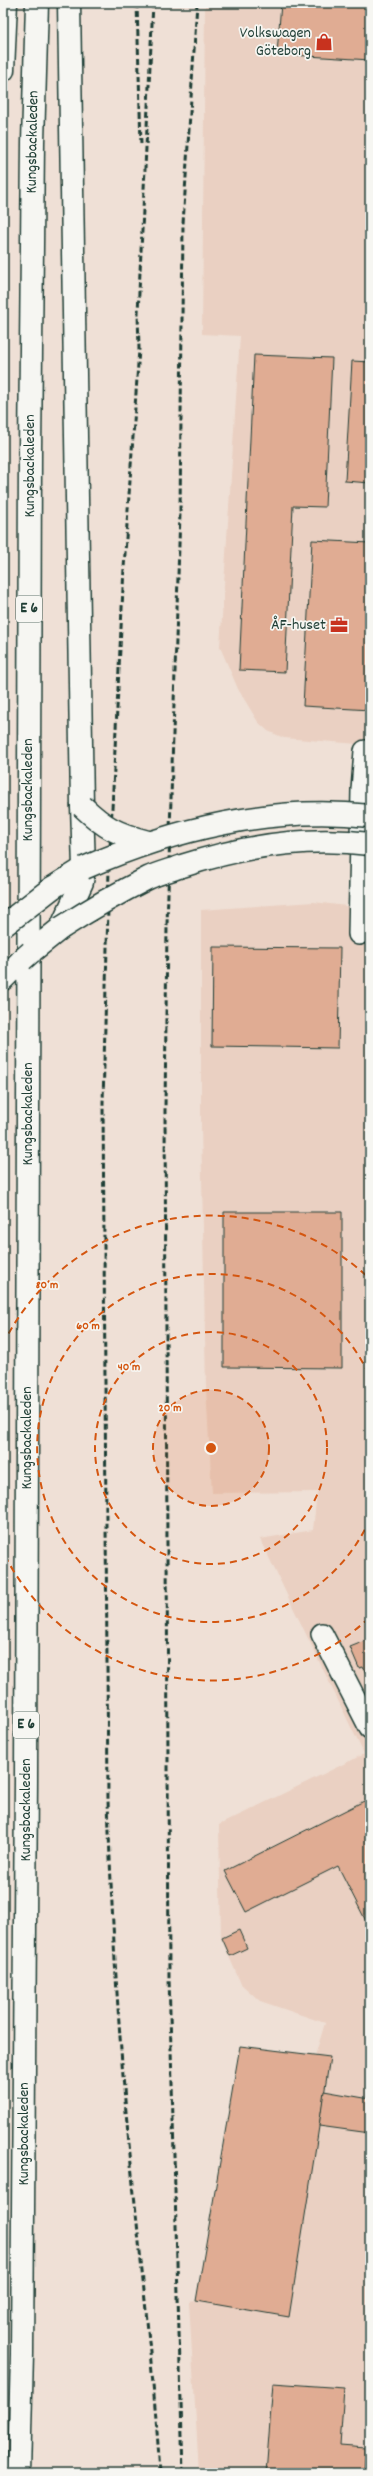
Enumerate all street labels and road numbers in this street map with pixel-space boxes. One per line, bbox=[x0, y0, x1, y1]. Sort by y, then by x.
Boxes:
street label: Kungsbackaleden bbox=[21, 90, 45, 194]
street label: Kungsbackaleden bbox=[19, 414, 42, 518]
road number: E 6 bbox=[16, 596, 42, 622]
street label: Kungsbackaleden bbox=[17, 738, 40, 842]
street label: Kungsbackaleden bbox=[17, 1062, 40, 1166]
street label: Kungsbackaleden bbox=[16, 1386, 39, 1490]
road number: E 6 bbox=[13, 1712, 39, 1738]
street label: Kungsbackaleden bbox=[15, 1758, 38, 1862]
street label: Kungsbackaleden bbox=[13, 2082, 36, 2186]

